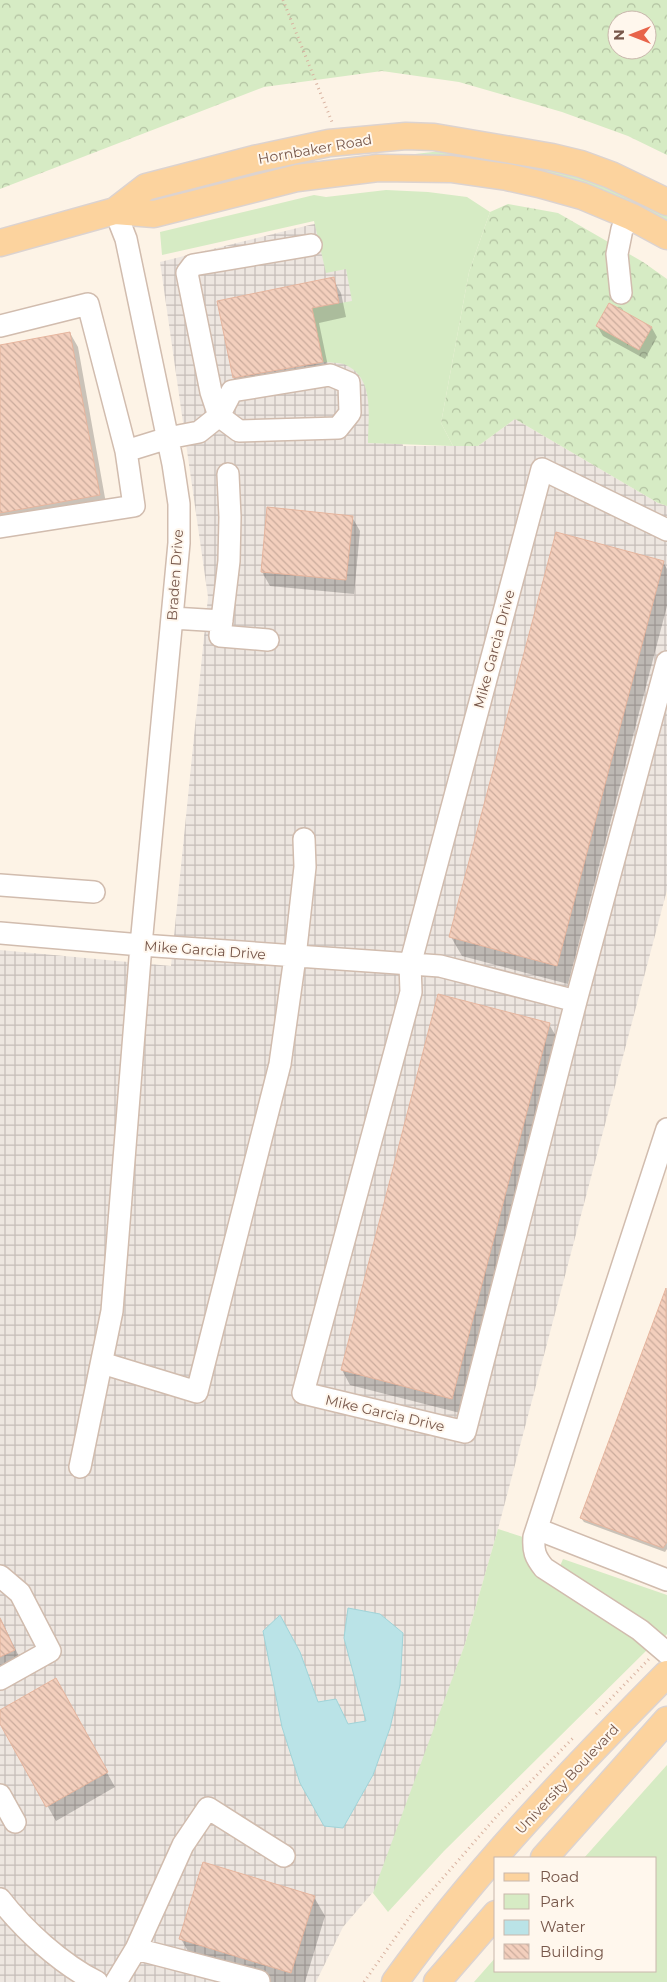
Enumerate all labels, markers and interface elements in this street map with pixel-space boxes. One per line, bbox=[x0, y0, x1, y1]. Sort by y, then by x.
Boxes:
north arrow bbox=[607, 10, 657, 60]
text: N bbox=[610, 29, 628, 41]
street label: Hornbaker Road bbox=[257, 130, 373, 168]
street label: Braden Drive bbox=[163, 529, 187, 621]
street label: Mike Garcia Drive bbox=[470, 588, 518, 710]
street label: Mike Garcia Drive bbox=[144, 937, 266, 963]
street label: Mike Garcia Drive bbox=[324, 1391, 446, 1435]
street label: University Boulevard bbox=[511, 1720, 623, 1838]
legend bbox=[494, 1857, 657, 1972]
text: Road bbox=[540, 1867, 579, 1886]
text: Park bbox=[540, 1892, 574, 1911]
text: Water bbox=[540, 1917, 586, 1936]
text: Building bbox=[540, 1942, 604, 1961]

